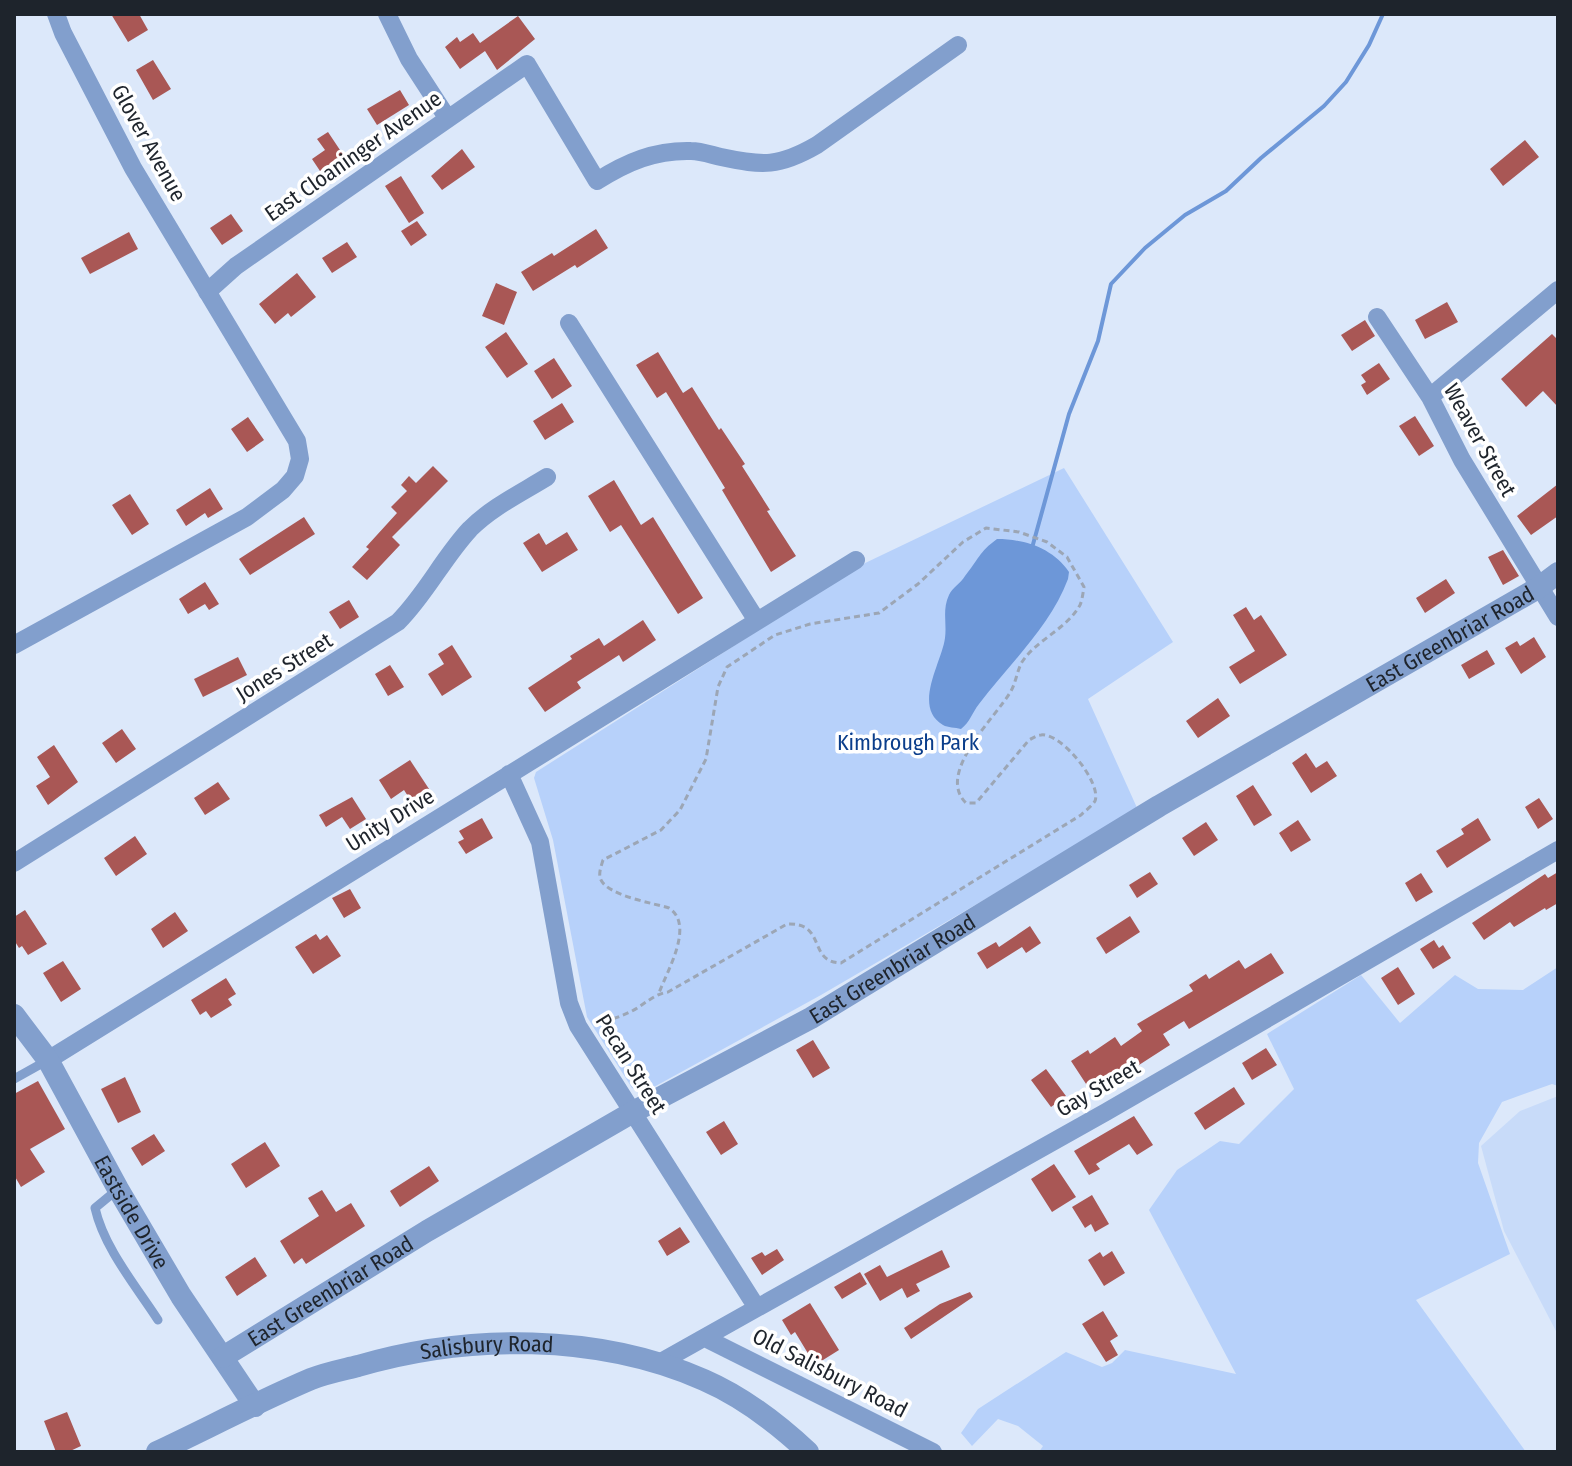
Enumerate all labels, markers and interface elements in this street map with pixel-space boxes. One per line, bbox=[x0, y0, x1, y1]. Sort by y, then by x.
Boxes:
street label: Glover Avenue bbox=[106, 80, 192, 206]
street label: East Cloaninger Avenue bbox=[259, 85, 447, 227]
street label: Weaver Street bbox=[1438, 379, 1522, 502]
street label: East Greenbriar Road bbox=[1361, 580, 1539, 698]
street label: Jones Street bbox=[231, 626, 338, 707]
park label: Kimbrough Park bbox=[837, 729, 980, 756]
street label: Unity Drive bbox=[341, 782, 439, 858]
street label: East Greenbriar Road bbox=[804, 908, 980, 1029]
street label: Pecan Street bbox=[590, 1009, 673, 1120]
street label: Gay Street bbox=[1051, 1053, 1145, 1123]
street label: Eastside Drive bbox=[89, 1150, 175, 1274]
street label: East Greenbriar Road bbox=[242, 1229, 418, 1352]
street label: Old Salisbury Road bbox=[748, 1322, 912, 1424]
street label: Salisbury Road bbox=[418, 1330, 554, 1365]

